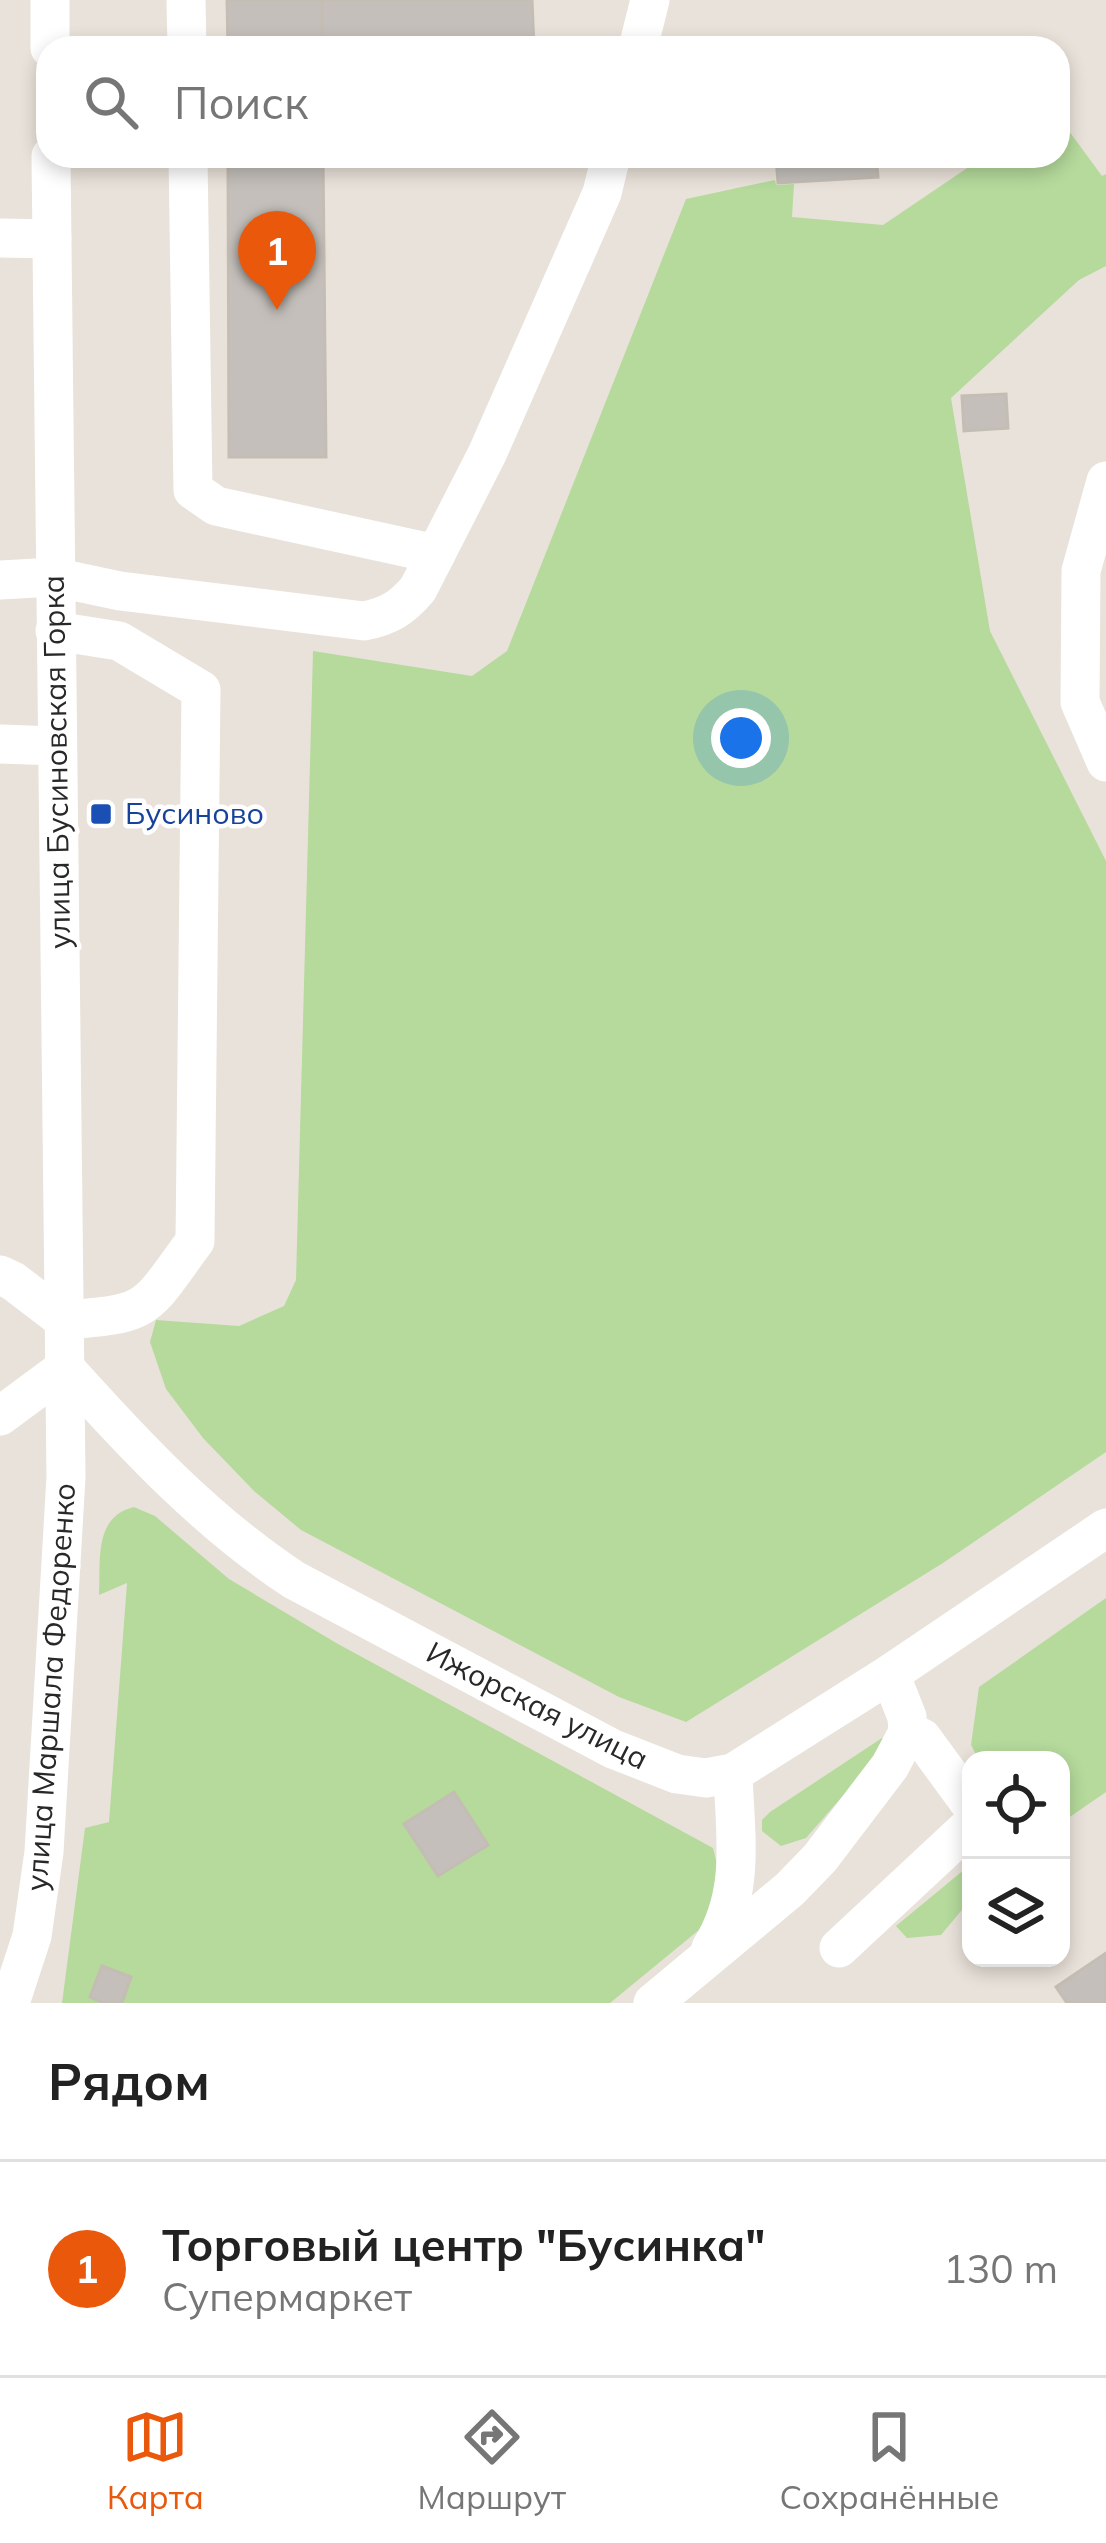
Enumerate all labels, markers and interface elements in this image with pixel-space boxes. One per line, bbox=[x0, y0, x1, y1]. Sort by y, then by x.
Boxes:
search box bbox=[36, 36, 1070, 168]
icon: search bbox=[78, 69, 144, 135]
text: Поиск bbox=[174, 74, 308, 130]
pin: 1 bbox=[238, 211, 316, 310]
street label: улица Бусиновская Горка bbox=[34, 575, 78, 949]
your location bbox=[711, 708, 771, 768]
place label: Бусиново bbox=[125, 794, 264, 832]
marker: Бусиново bbox=[88, 801, 114, 827]
street label: улица Маршала Федоренко bbox=[17, 1482, 83, 1892]
street label: Ижорская улица bbox=[420, 1633, 655, 1777]
map controls bbox=[962, 1751, 1070, 1967]
button: locate bbox=[962, 1751, 1070, 1859]
button: layers bbox=[962, 1859, 1070, 1967]
text: Рядом bbox=[48, 2049, 210, 2113]
text: Торговый центр "Бусинка" bbox=[162, 2216, 765, 2272]
text: 1 bbox=[75, 2244, 99, 2293]
text: 130 m bbox=[943, 2244, 1058, 2293]
text: Супермаркет bbox=[162, 2272, 412, 2321]
tab: Карта bbox=[107, 2404, 204, 2517]
tab: Маршрут bbox=[418, 2404, 566, 2517]
tab: Сохранённые bbox=[780, 2404, 999, 2517]

